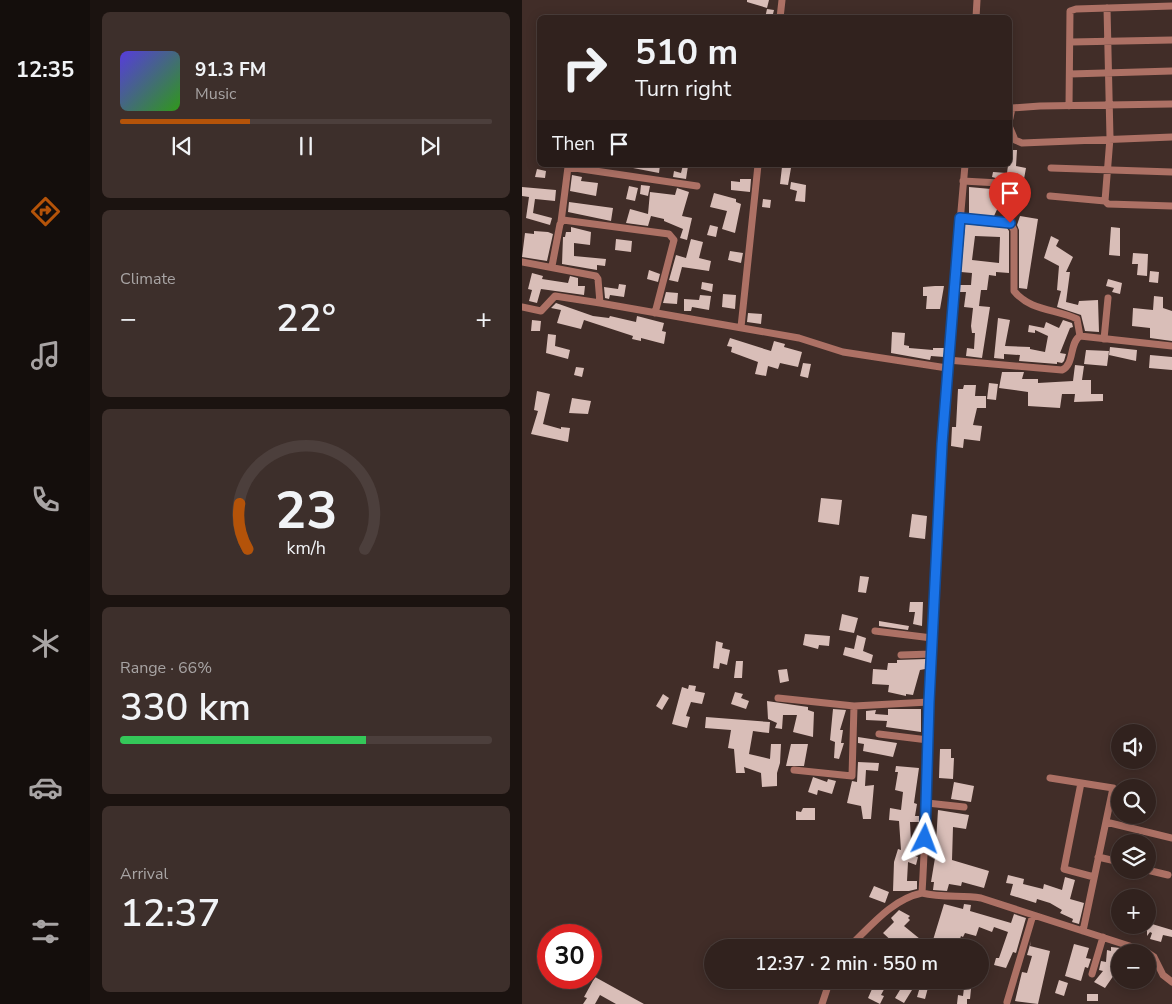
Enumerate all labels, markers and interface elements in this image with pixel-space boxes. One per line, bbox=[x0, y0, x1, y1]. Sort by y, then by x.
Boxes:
text: 510 m bbox=[635, 29, 738, 76]
icon: right bbox=[552, 35, 617, 100]
text: 12:35 bbox=[16, 55, 74, 85]
text: 91.3 FM bbox=[195, 57, 266, 83]
text: Turn right bbox=[635, 74, 731, 104]
text: Music bbox=[195, 83, 236, 105]
icon: arrive bbox=[605, 130, 633, 158]
text: Then bbox=[552, 131, 595, 157]
icon: previous bbox=[168, 132, 196, 160]
icon: pause bbox=[292, 132, 320, 160]
icon: next bbox=[416, 132, 444, 160]
pin bbox=[989, 172, 1031, 223]
icon: arrive bbox=[996, 179, 1024, 207]
icon: directions bbox=[28, 194, 63, 229]
text: Climate bbox=[120, 268, 175, 290]
text: 22° bbox=[276, 293, 336, 344]
text: − bbox=[120, 300, 137, 338]
text: + bbox=[475, 300, 492, 338]
icon: music bbox=[28, 338, 63, 373]
text: 23 bbox=[275, 475, 337, 546]
icon: phone bbox=[28, 482, 63, 517]
text: km/h bbox=[286, 536, 326, 560]
icon: climate bbox=[28, 626, 63, 661]
text: Range · 66% bbox=[120, 657, 212, 679]
text: 330 km bbox=[120, 682, 251, 733]
map controls bbox=[1111, 724, 1156, 989]
button: sound bbox=[1111, 724, 1156, 769]
icon: car bbox=[28, 770, 63, 805]
button: search bbox=[1111, 779, 1156, 824]
position arrow bbox=[898, 812, 950, 864]
button: layers bbox=[1111, 834, 1156, 879]
text: Arrival bbox=[120, 863, 168, 885]
text: 12:37 bbox=[120, 888, 220, 939]
button: + bbox=[1111, 889, 1156, 934]
icon: filters bbox=[28, 914, 63, 949]
speed limit sign: 30 bbox=[537, 924, 602, 989]
button: − bbox=[1111, 944, 1156, 989]
text: 12:37 · 2 min · 550 m bbox=[755, 951, 938, 977]

